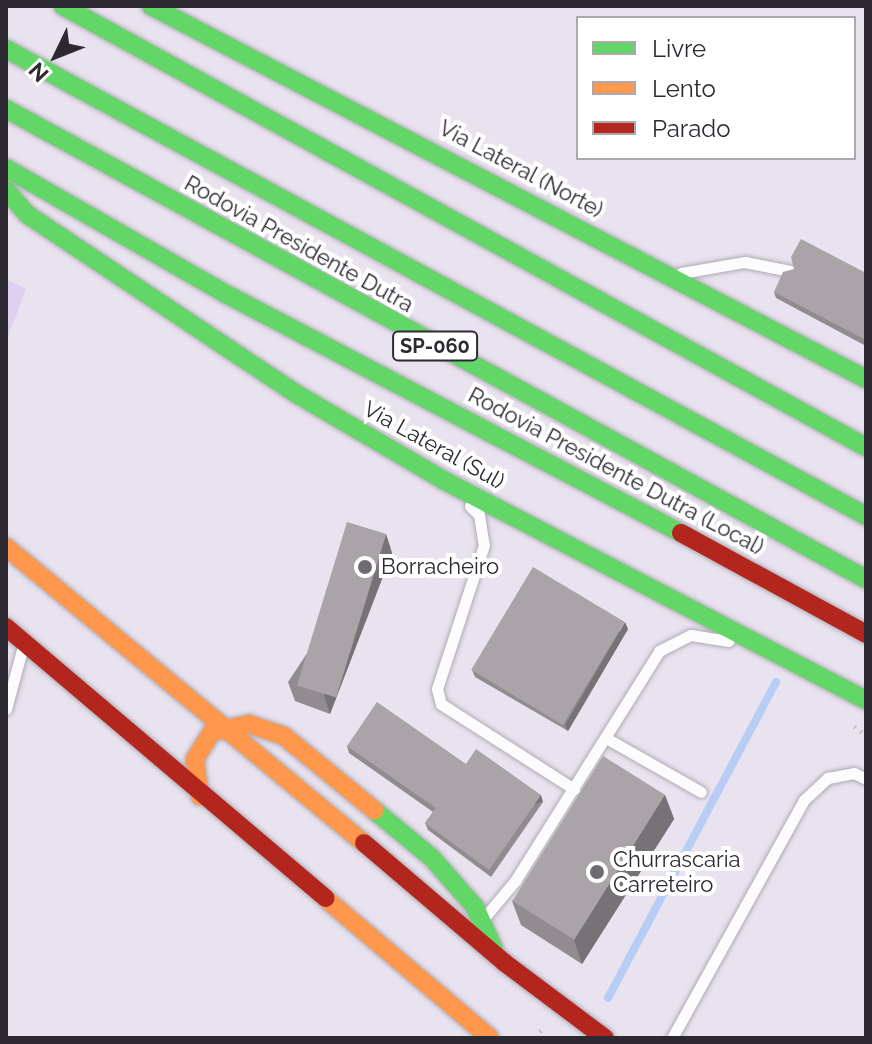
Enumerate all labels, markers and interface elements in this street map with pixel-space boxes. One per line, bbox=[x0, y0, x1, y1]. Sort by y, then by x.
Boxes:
north arrow bbox=[16, 16, 96, 96]
legend bbox=[576, 16, 856, 160]
text: Livre bbox=[652, 34, 706, 63]
text: N bbox=[23, 57, 54, 87]
text: Lento bbox=[652, 74, 716, 103]
street label: Via Lateral (Norte) bbox=[434, 114, 608, 224]
text: Parado bbox=[652, 114, 731, 143]
street label: Rodovia Presidente Dutra bbox=[180, 170, 418, 318]
road number: SP-060 bbox=[391, 330, 479, 362]
street label: Rodovia Presidente Dutra (Local) bbox=[464, 382, 768, 560]
street label: Via Lateral (Sul) bbox=[359, 395, 509, 495]
place label: Borracheiro bbox=[381, 554, 499, 580]
marker: Borracheiro bbox=[356, 558, 374, 576]
place label: Churrascaria Carreteiro bbox=[613, 846, 741, 898]
marker: Churrascaria Carreteiro bbox=[588, 863, 606, 881]

